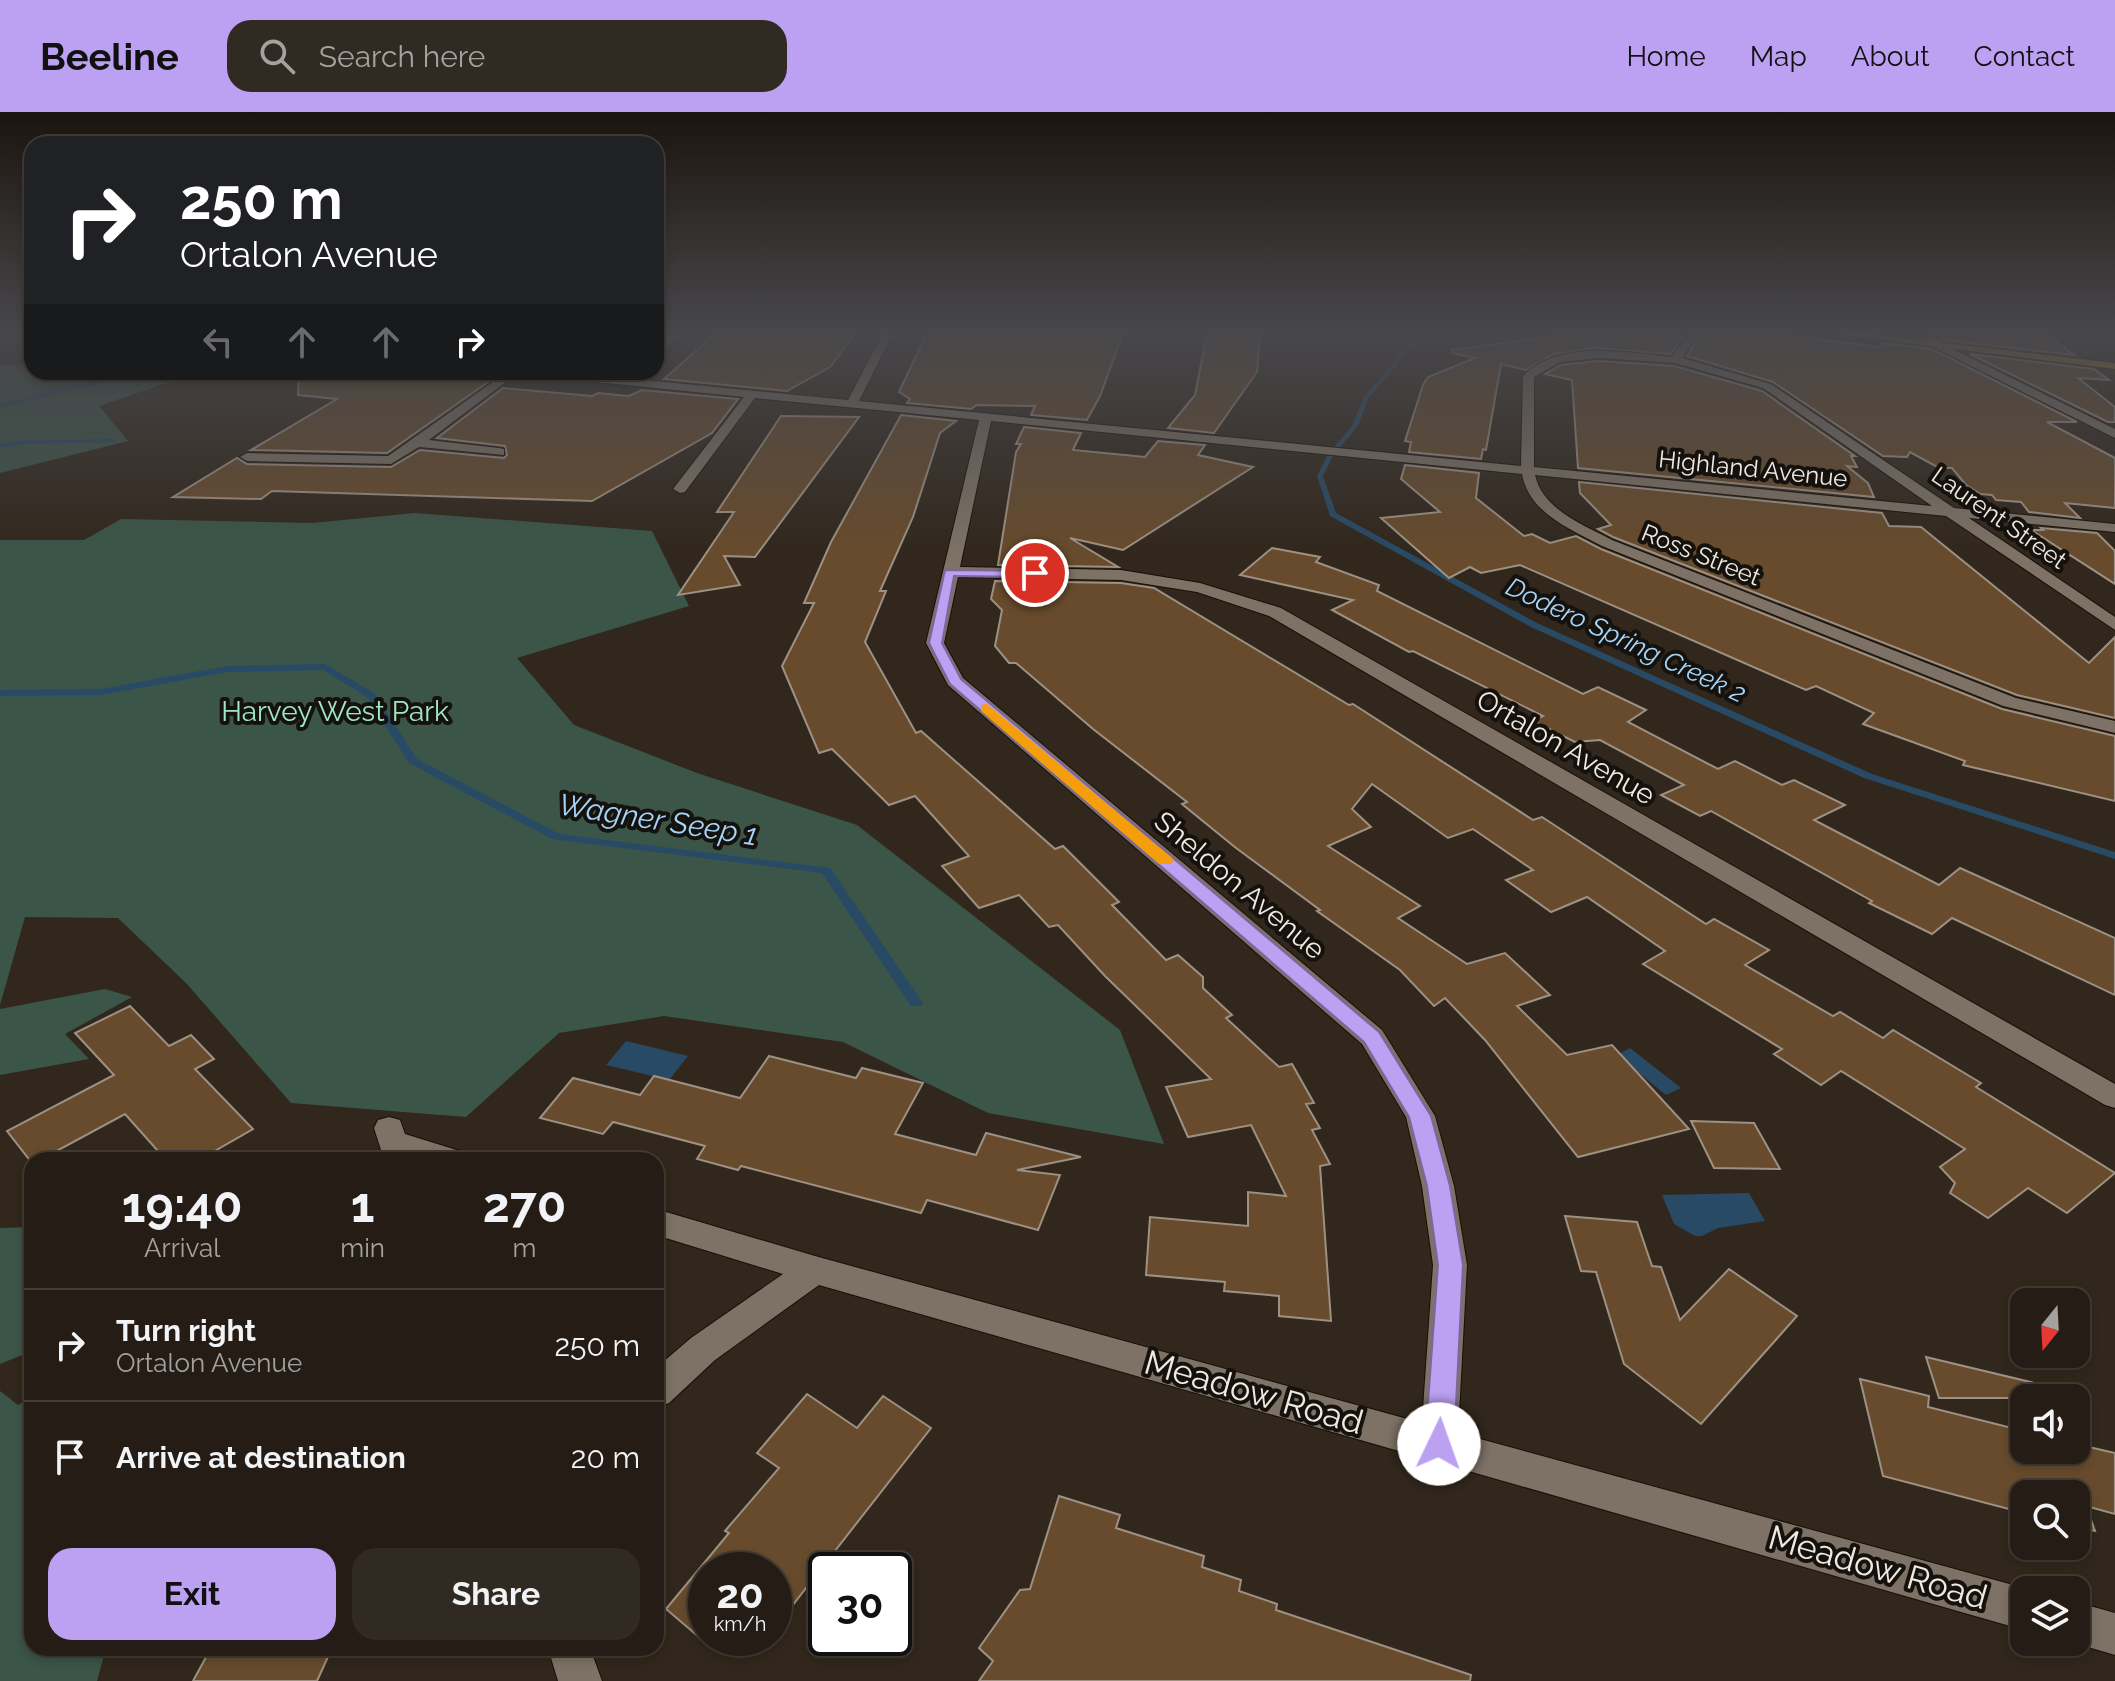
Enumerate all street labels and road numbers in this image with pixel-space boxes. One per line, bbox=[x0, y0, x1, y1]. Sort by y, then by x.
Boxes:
street label: Highland Avenue bbox=[1657, 444, 1849, 493]
street label: Laurent Street bbox=[1926, 460, 2072, 575]
street label: Ross Street bbox=[1638, 518, 1765, 591]
street label: Ortalon Avenue bbox=[1471, 683, 1661, 812]
street label: Sheldon Avenue bbox=[1148, 805, 1332, 966]
street label: Meadow Road bbox=[1140, 1342, 1368, 1442]
street label: Meadow Road bbox=[1764, 1517, 1992, 1617]

